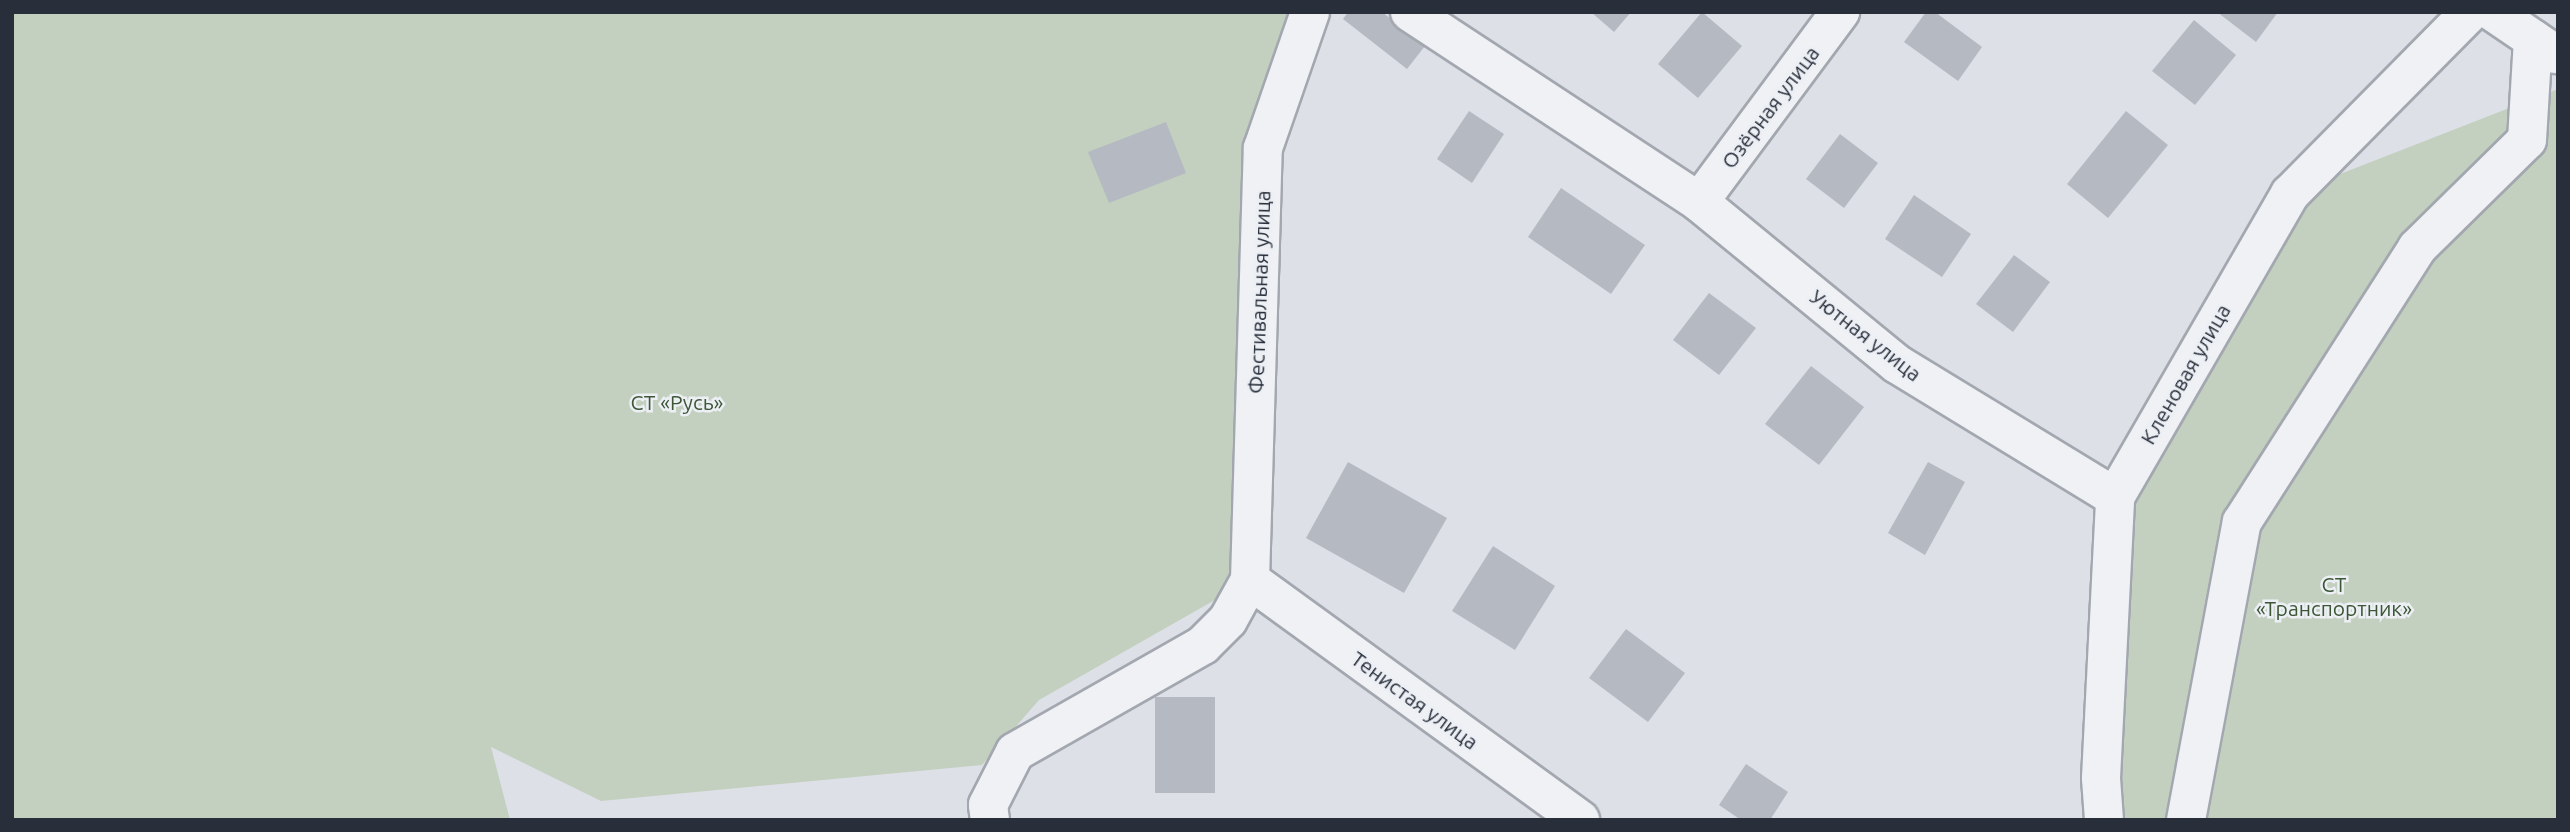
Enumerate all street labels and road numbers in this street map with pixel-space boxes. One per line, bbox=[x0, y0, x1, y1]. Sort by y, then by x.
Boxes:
street label: Озёрная улица bbox=[1716, 41, 1824, 173]
street label: Фестивальная улица bbox=[1243, 190, 1275, 394]
street label: Уютная улица bbox=[1805, 284, 1927, 386]
street label: Кленовая улица bbox=[2135, 299, 2235, 449]
street label: Тенистая улица bbox=[1347, 645, 1483, 755]

